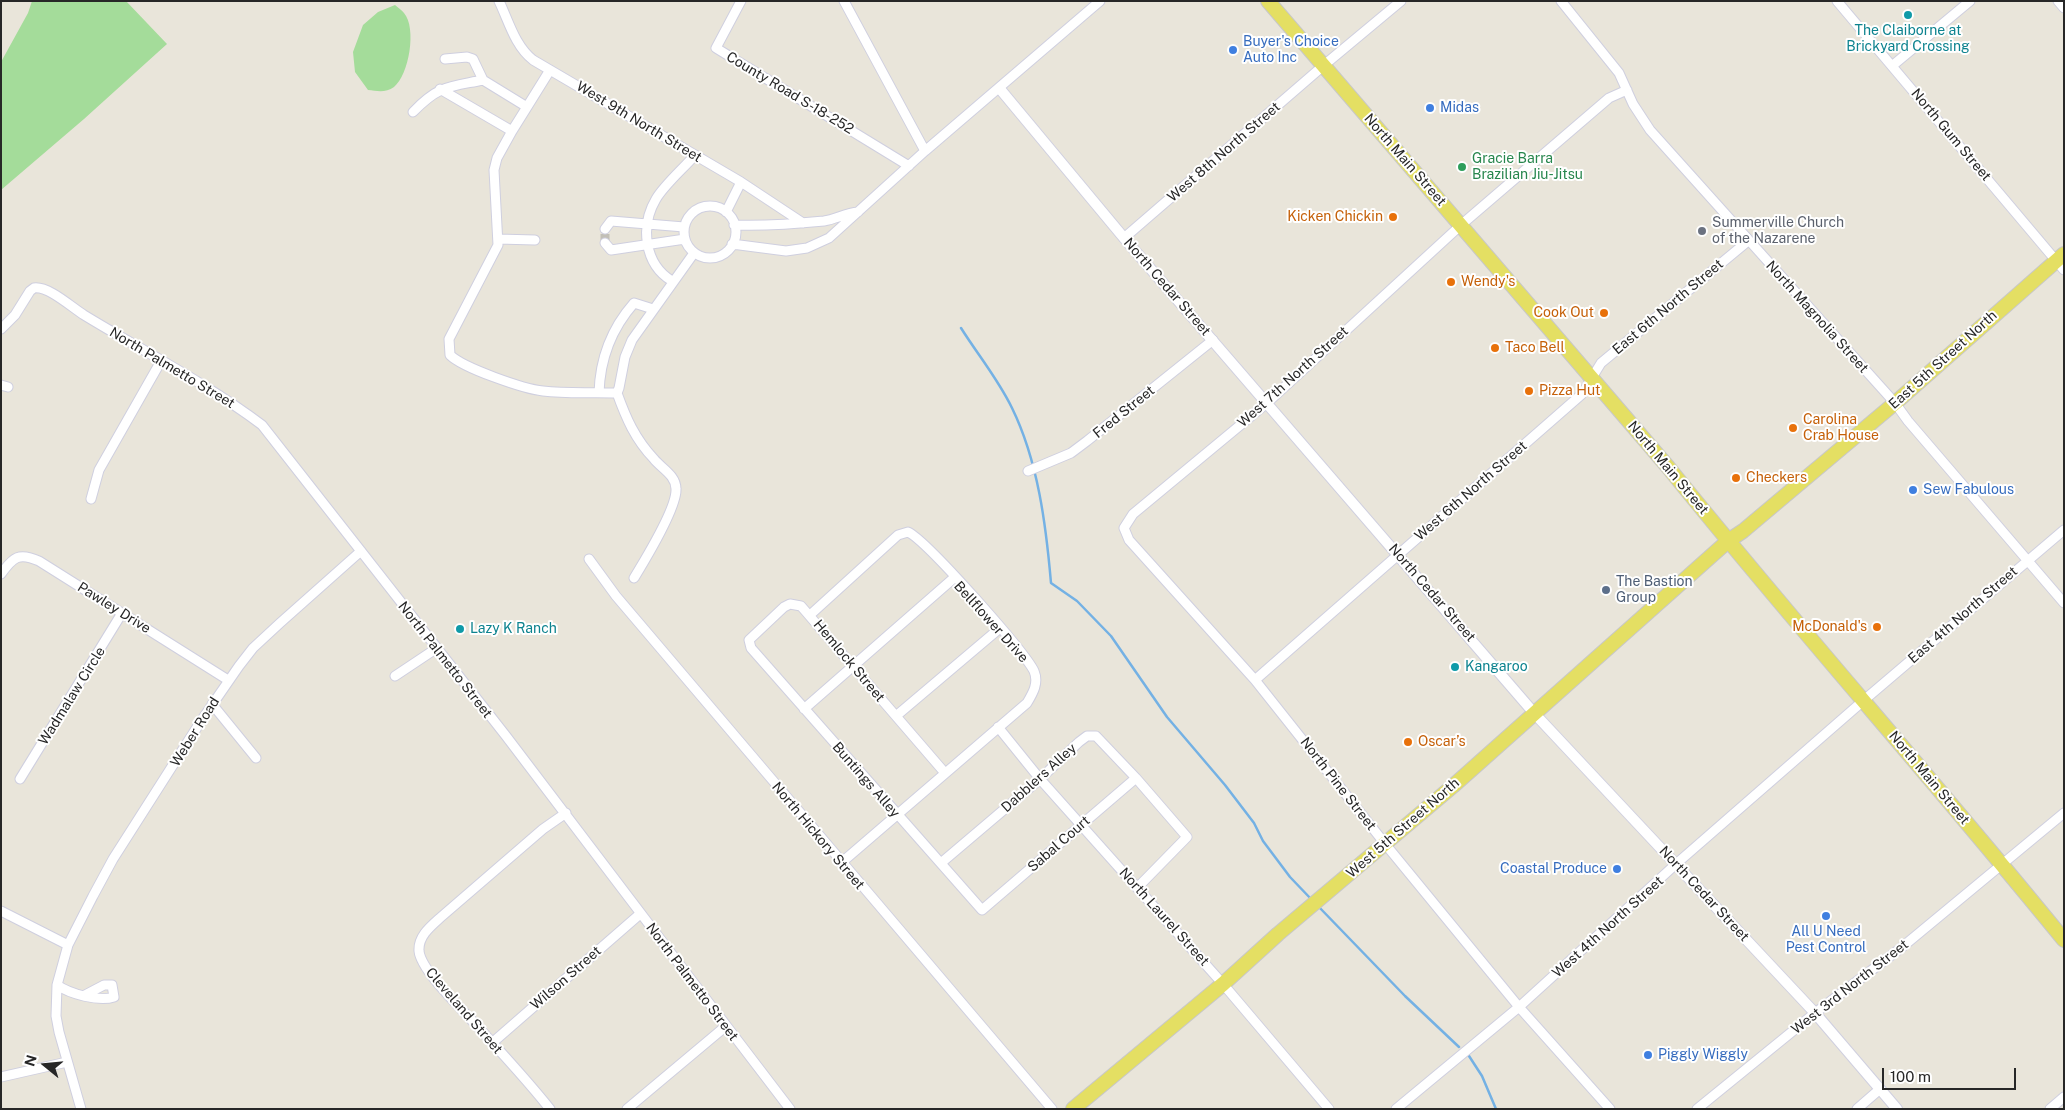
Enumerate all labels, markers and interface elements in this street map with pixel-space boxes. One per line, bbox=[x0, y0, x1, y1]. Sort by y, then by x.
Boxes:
marker: The Claiborne at Brickyard Crossing bbox=[1902, 9, 1914, 21]
place label: The Claiborne at Brickyard Crossing bbox=[1846, 23, 1970, 56]
place label: Buyer's Choice Auto Inc bbox=[1243, 34, 1339, 66]
marker: Buyer's Choice Auto Inc bbox=[1227, 44, 1239, 56]
street label: County Road S-18-252 bbox=[723, 48, 857, 138]
street label: West 9th North Street bbox=[573, 78, 705, 166]
street label: North Gum Street bbox=[1907, 85, 1995, 185]
street label: West 8th North Street bbox=[1164, 98, 1284, 206]
place label: Midas bbox=[1440, 100, 1479, 116]
marker: Midas bbox=[1424, 102, 1436, 114]
street label: North Main Street bbox=[1360, 110, 1450, 210]
place label: Gracie Barra Brazilian Jiu-Jitsu bbox=[1472, 151, 1583, 184]
marker: Gracie Barra Brazilian Jiu-Jitsu bbox=[1456, 161, 1468, 173]
place label: Kicken Chickin bbox=[1287, 209, 1383, 225]
marker: Kicken Chickin bbox=[1387, 211, 1399, 223]
place label: Summerville Church of the Nazarene bbox=[1712, 215, 1844, 248]
marker: Summerville Church of the Nazarene bbox=[1696, 225, 1708, 237]
street label: North Cedar Street bbox=[1120, 235, 1214, 339]
street label: East 6th North Street bbox=[1609, 256, 1727, 358]
street label: North Magnolia Street bbox=[1762, 257, 1872, 377]
place label: Wendy's bbox=[1461, 274, 1515, 290]
marker: Wendy's bbox=[1445, 276, 1457, 288]
place label: Cook Out bbox=[1533, 305, 1594, 321]
marker: Cook Out bbox=[1598, 307, 1610, 319]
street label: East 5th Street North bbox=[1886, 307, 2000, 413]
street label: West 7th North Street bbox=[1234, 323, 1352, 431]
street label: North Palmetto Street bbox=[106, 324, 238, 412]
place label: Taco Bell bbox=[1505, 340, 1565, 356]
marker: Taco Bell bbox=[1489, 342, 1501, 354]
street label: Fred Street bbox=[1090, 382, 1158, 442]
place label: Pizza Hut bbox=[1539, 383, 1600, 399]
marker: Pizza Hut bbox=[1523, 385, 1535, 397]
place label: Carolina Crab House bbox=[1803, 412, 1879, 444]
street label: North Main Street bbox=[1624, 418, 1712, 518]
marker: Carolina Crab House bbox=[1787, 422, 1799, 434]
street label: West 6th North Street bbox=[1411, 438, 1531, 544]
place label: Checkers bbox=[1746, 470, 1807, 486]
marker: Checkers bbox=[1730, 472, 1742, 484]
place label: Sew Fabulous bbox=[1923, 482, 2014, 498]
marker: Sew Fabulous bbox=[1907, 484, 1919, 496]
street label: North Cedar Street bbox=[1385, 541, 1479, 645]
street label: East 4th North Street bbox=[1905, 563, 2021, 667]
place label: The Bastion Group bbox=[1616, 574, 1693, 606]
street label: Bellflower Drive bbox=[950, 578, 1032, 666]
street label: Pawley Drive bbox=[74, 579, 154, 637]
marker: The Bastion Group bbox=[1600, 584, 1612, 596]
street label: North Palmetto Street bbox=[394, 598, 496, 722]
street label: Hemlock Street bbox=[810, 616, 888, 706]
place label: McDonald's bbox=[1792, 619, 1867, 635]
place label: Lazy K Ranch bbox=[470, 621, 557, 637]
marker: McDonald's bbox=[1871, 621, 1883, 633]
marker: Lazy K Ranch bbox=[454, 623, 466, 635]
street label: Wadmalaw Circle bbox=[35, 644, 109, 748]
place label: Kangaroo bbox=[1465, 659, 1528, 675]
marker: Kangaroo bbox=[1449, 661, 1461, 673]
street label: Weber Road bbox=[167, 694, 223, 770]
street label: North Main Street bbox=[1885, 728, 1973, 828]
street label: North Pine Street bbox=[1296, 734, 1380, 834]
place label: Oscar’s bbox=[1418, 734, 1466, 750]
marker: Oscar’s bbox=[1402, 736, 1414, 748]
street label: Buntings Alley bbox=[829, 739, 903, 821]
street label: Dabblers Alley bbox=[998, 740, 1080, 816]
street label: West 5th Street North bbox=[1343, 775, 1463, 881]
street label: North Hickory Street bbox=[768, 779, 868, 893]
street label: Sabal Court bbox=[1024, 812, 1094, 876]
street label: North Cedar Street bbox=[1656, 843, 1752, 945]
place label: Coastal Produce bbox=[1500, 861, 1607, 877]
marker: Coastal Produce bbox=[1611, 863, 1623, 875]
street label: North Laurel Street bbox=[1116, 864, 1212, 970]
street label: West 4th North Street bbox=[1549, 873, 1667, 981]
marker: All U Need Pest Control bbox=[1820, 910, 1832, 922]
street label: North Palmetto Street bbox=[642, 920, 742, 1044]
place label: All U Need Pest Control bbox=[1786, 924, 1866, 956]
street label: West 3rd North Street bbox=[1788, 936, 1912, 1038]
street label: Wilson Street bbox=[527, 943, 605, 1013]
street label: Cleveland Street bbox=[422, 964, 506, 1058]
north arrow bbox=[20, 1040, 70, 1090]
place label: Piggly Wiggly bbox=[1658, 1047, 1748, 1063]
marker: Piggly Wiggly bbox=[1642, 1049, 1654, 1061]
text: N bbox=[21, 1053, 40, 1068]
scale bar bbox=[1885, 1058, 2019, 1090]
text: 100 m bbox=[1890, 1068, 1931, 1085]

